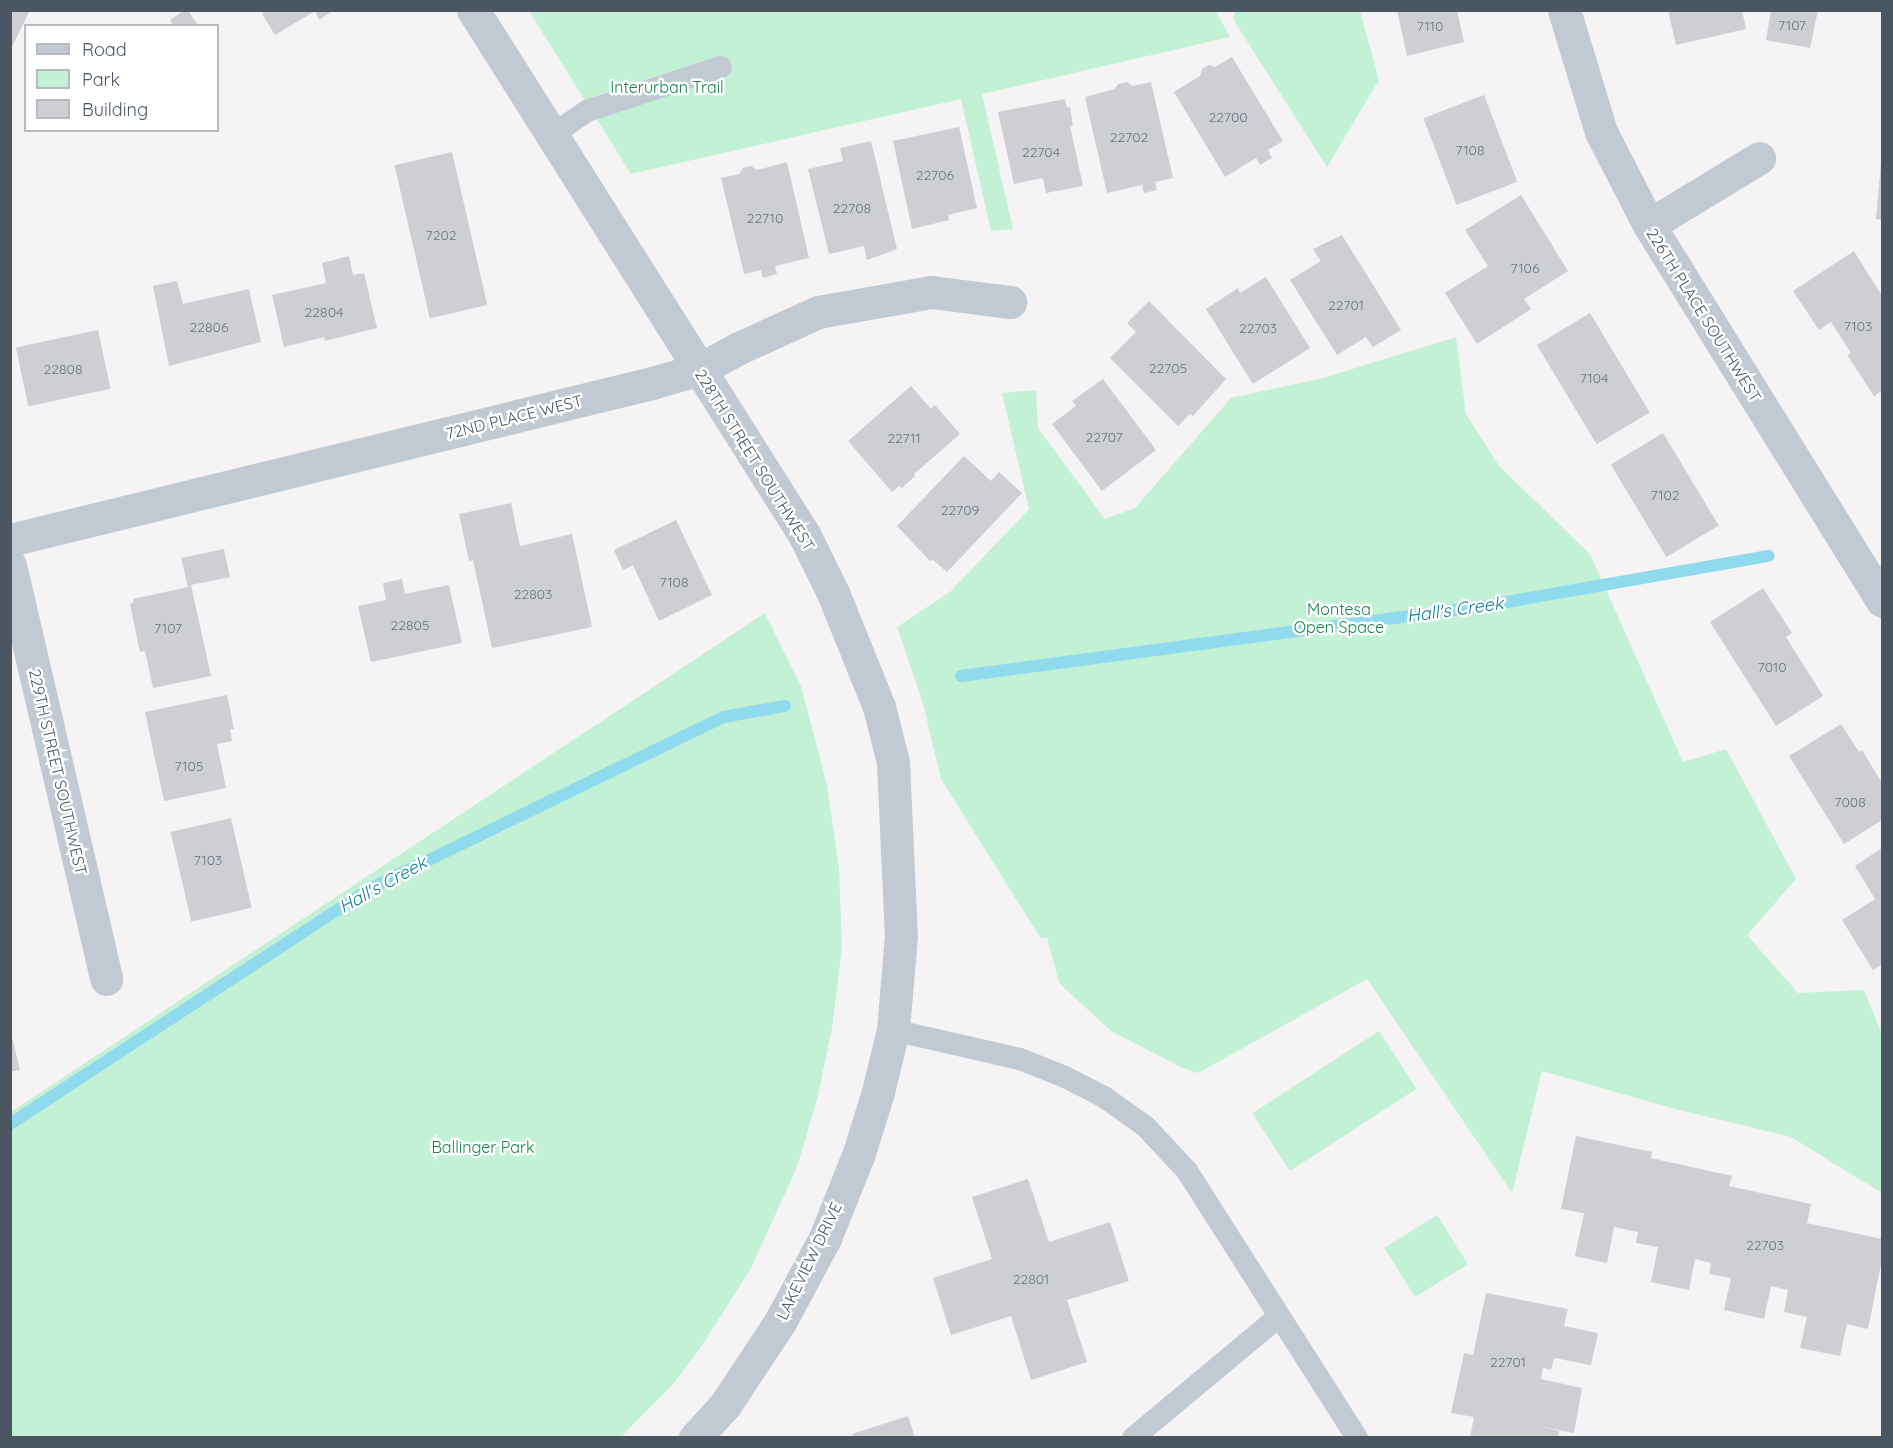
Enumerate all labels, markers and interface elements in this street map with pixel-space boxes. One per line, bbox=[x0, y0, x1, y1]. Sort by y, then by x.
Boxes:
house number: 7107 bbox=[1778, 17, 1806, 33]
house number: 7110 bbox=[1417, 18, 1443, 34]
legend bbox=[24, 24, 219, 132]
text: Road bbox=[82, 38, 127, 61]
text: Park bbox=[82, 68, 120, 91]
park label: Interurban Trail bbox=[610, 77, 724, 97]
text: Building bbox=[82, 98, 148, 121]
house number: 22700 bbox=[1208, 109, 1248, 125]
house number: 22702 bbox=[1110, 129, 1148, 145]
house number: 7108 bbox=[1456, 142, 1484, 158]
house number: 22704 bbox=[1022, 144, 1060, 160]
house number: 22706 bbox=[916, 167, 954, 183]
house number: 22708 bbox=[833, 200, 871, 216]
house number: 22710 bbox=[747, 210, 783, 226]
street label: 226TH PLACE SOUTHWEST bbox=[1643, 225, 1765, 405]
house number: 7202 bbox=[425, 227, 457, 243]
house number: 7106 bbox=[1511, 260, 1539, 276]
house number: 22701 bbox=[1328, 297, 1364, 313]
house number: 22804 bbox=[305, 304, 343, 320]
house number: 7103 bbox=[1844, 318, 1872, 334]
house number: 22806 bbox=[190, 319, 228, 335]
house number: 22703 bbox=[1239, 320, 1277, 336]
house number: 22705 bbox=[1149, 360, 1187, 376]
house number: 22808 bbox=[44, 361, 82, 377]
street label: 228TH STREET SOUTHWEST bbox=[691, 366, 819, 554]
house number: 7104 bbox=[1580, 370, 1608, 386]
street label: 72ND PLACE WEST bbox=[444, 391, 584, 443]
house number: 22707 bbox=[1085, 429, 1123, 445]
house number: 22711 bbox=[887, 430, 921, 446]
house number: 7102 bbox=[1650, 487, 1680, 503]
house number: 22709 bbox=[941, 502, 979, 518]
house number: 7108 bbox=[660, 574, 688, 590]
house number: 22803 bbox=[514, 586, 552, 602]
water label: Hall's Creek bbox=[1405, 593, 1505, 627]
park label: Montesa Open Space bbox=[1294, 599, 1384, 637]
house number: 22805 bbox=[390, 617, 430, 633]
house number: 7107 bbox=[154, 620, 182, 636]
house number: 7010 bbox=[1757, 659, 1787, 675]
street label: 229TH STREET SOUTHWEST bbox=[25, 667, 91, 877]
house number: 7105 bbox=[175, 758, 203, 774]
house number: 7008 bbox=[1834, 794, 1866, 810]
house number: 7103 bbox=[194, 852, 222, 868]
water label: Hall's Creek bbox=[335, 852, 431, 918]
park label: Ballinger Park bbox=[431, 1137, 535, 1157]
street label: LAKEVIEW DRIVE bbox=[772, 1199, 846, 1323]
house number: 22703 bbox=[1746, 1237, 1784, 1253]
house number: 22801 bbox=[1013, 1271, 1049, 1287]
house number: 22701 bbox=[1490, 1354, 1526, 1370]

